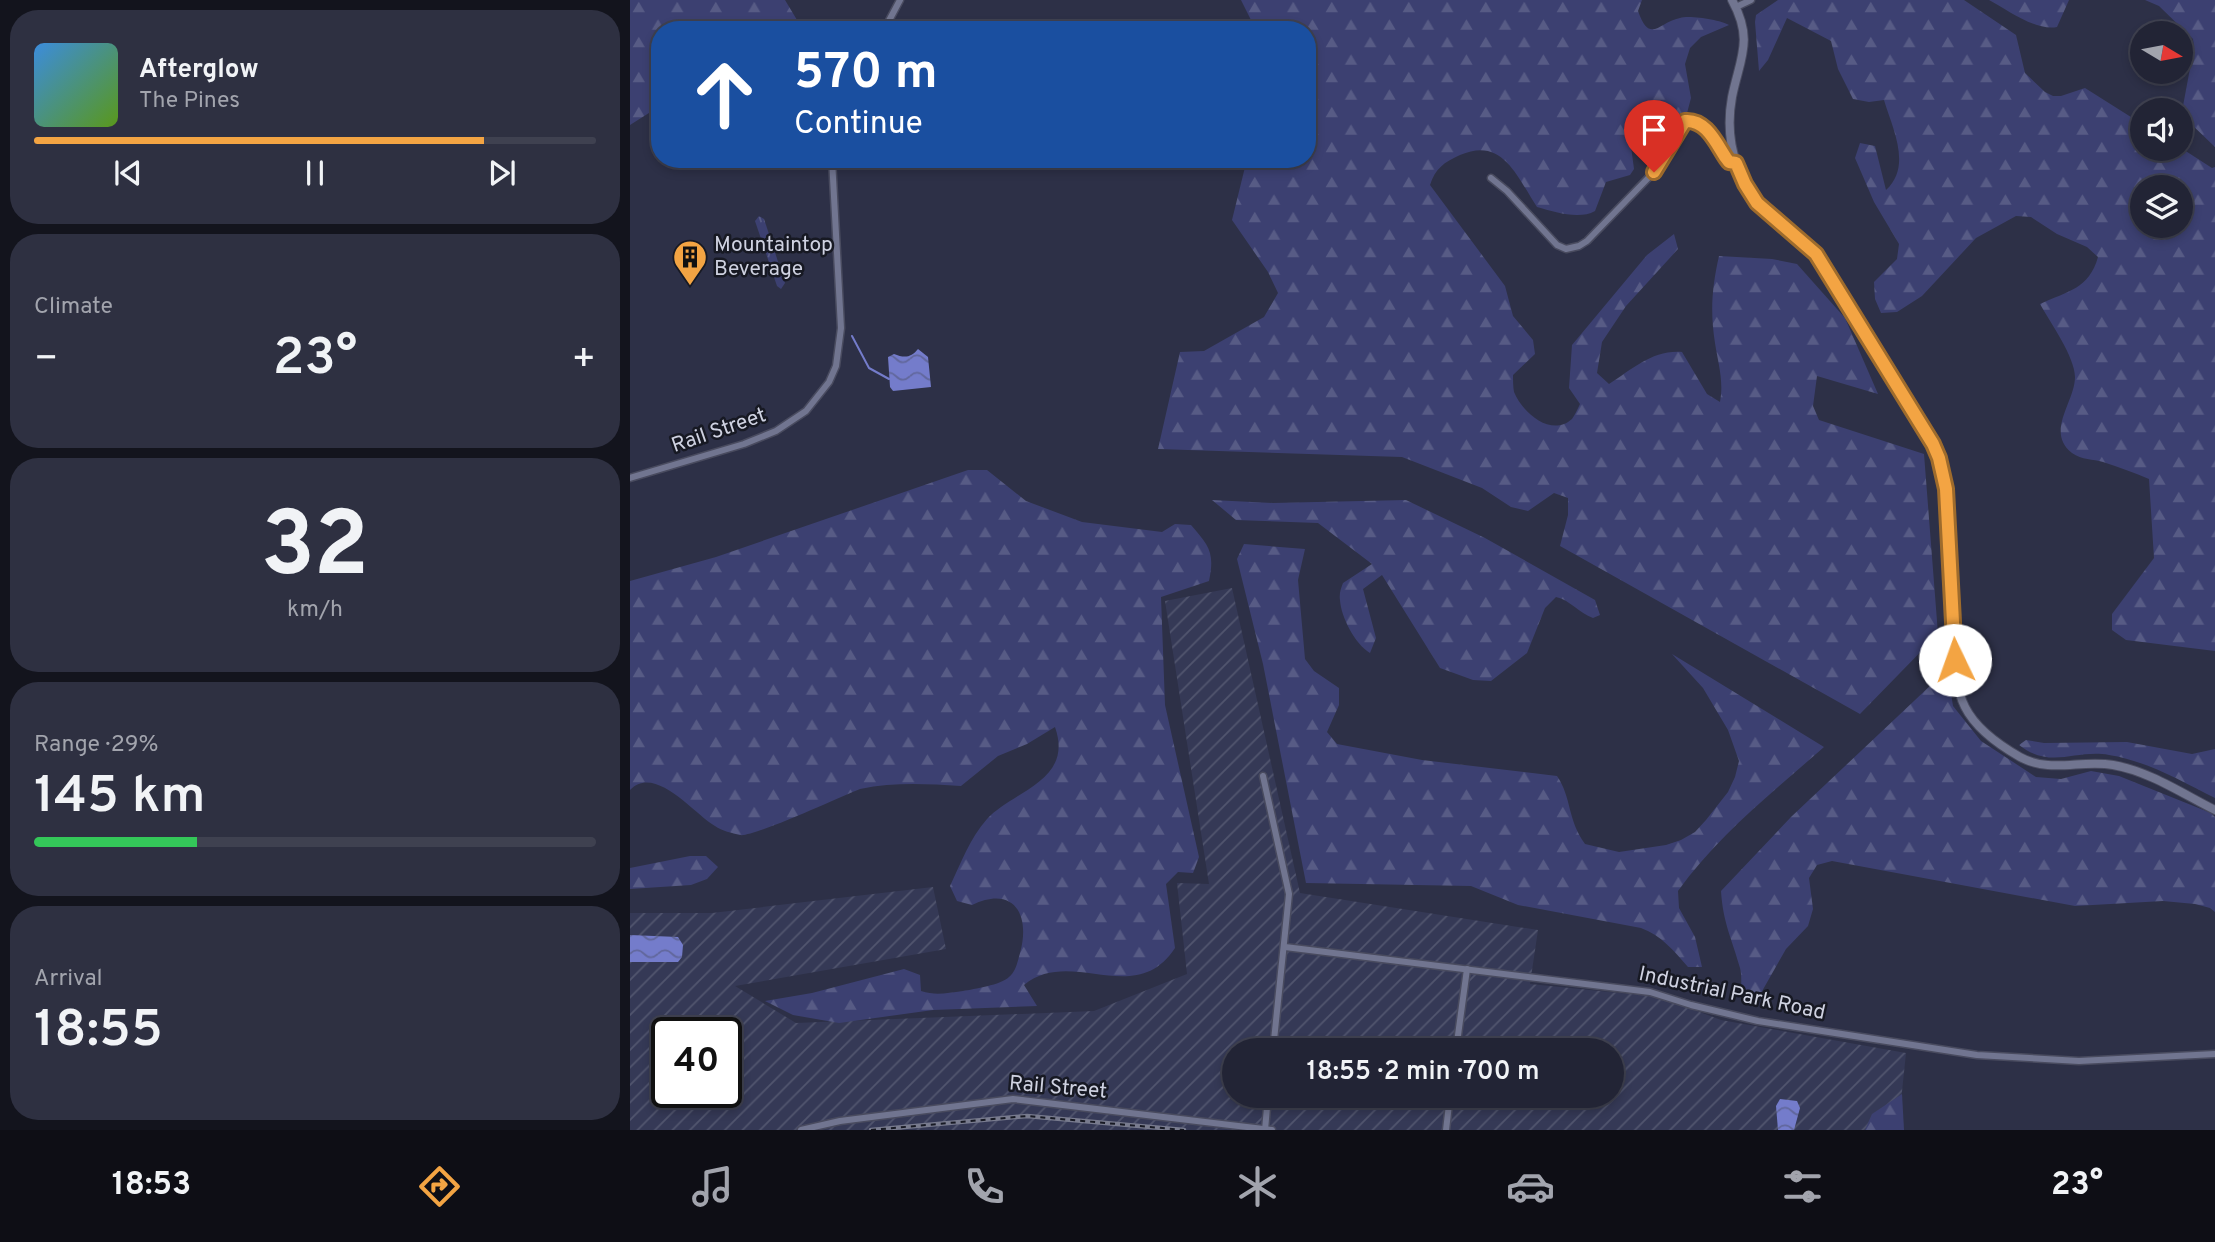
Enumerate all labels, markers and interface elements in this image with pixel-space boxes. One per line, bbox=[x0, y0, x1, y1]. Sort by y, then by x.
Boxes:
north arrow bbox=[2130, 21, 2193, 84]
map controls bbox=[2130, 21, 2193, 238]
text: 570 m bbox=[794, 44, 938, 106]
icon: ahead bbox=[679, 49, 770, 140]
text: Afterglow bbox=[139, 54, 259, 87]
text: The Pines bbox=[139, 87, 240, 116]
button: sound bbox=[2130, 98, 2193, 161]
pin bbox=[1624, 100, 1684, 172]
text: Continue bbox=[794, 105, 923, 145]
icon: arrive bbox=[1635, 111, 1673, 149]
icon: previous bbox=[109, 154, 147, 192]
icon: pause bbox=[296, 154, 334, 192]
icon: next bbox=[483, 154, 521, 192]
button: layers bbox=[2130, 175, 2193, 238]
place label: Mountaintop Beverage bbox=[714, 232, 833, 283]
building icon: Mountaintop Beverage bbox=[671, 238, 709, 287]
text: Climate bbox=[34, 293, 113, 322]
text: 23° bbox=[273, 327, 357, 393]
text: − bbox=[34, 336, 59, 385]
text: + bbox=[571, 336, 596, 385]
street label: Rail Street bbox=[668, 402, 770, 460]
text: 32 bbox=[261, 493, 369, 608]
text: km/h bbox=[287, 596, 343, 625]
position arrow bbox=[1918, 623, 1992, 697]
text: Range · 29% bbox=[34, 731, 159, 760]
text: 145 km bbox=[34, 765, 206, 831]
street label: Industrial Park Road bbox=[1636, 961, 1828, 1027]
text: Arrival bbox=[34, 965, 103, 994]
text: 18:55 bbox=[34, 999, 163, 1065]
speed limit sign: 40 bbox=[651, 1017, 742, 1108]
text: 18:55 · 2 min · 700 m bbox=[1306, 1056, 1540, 1089]
street label: Rail Street bbox=[1008, 1070, 1108, 1106]
icon: directions bbox=[415, 1162, 464, 1211]
icon: music bbox=[688, 1162, 737, 1211]
icon: phone bbox=[960, 1162, 1009, 1211]
icon: climate bbox=[1233, 1162, 1282, 1211]
icon: car bbox=[1506, 1162, 1555, 1211]
icon: filters bbox=[1778, 1162, 1827, 1211]
text: 18:53 bbox=[112, 1166, 191, 1206]
text: 23° bbox=[2051, 1166, 2103, 1206]

